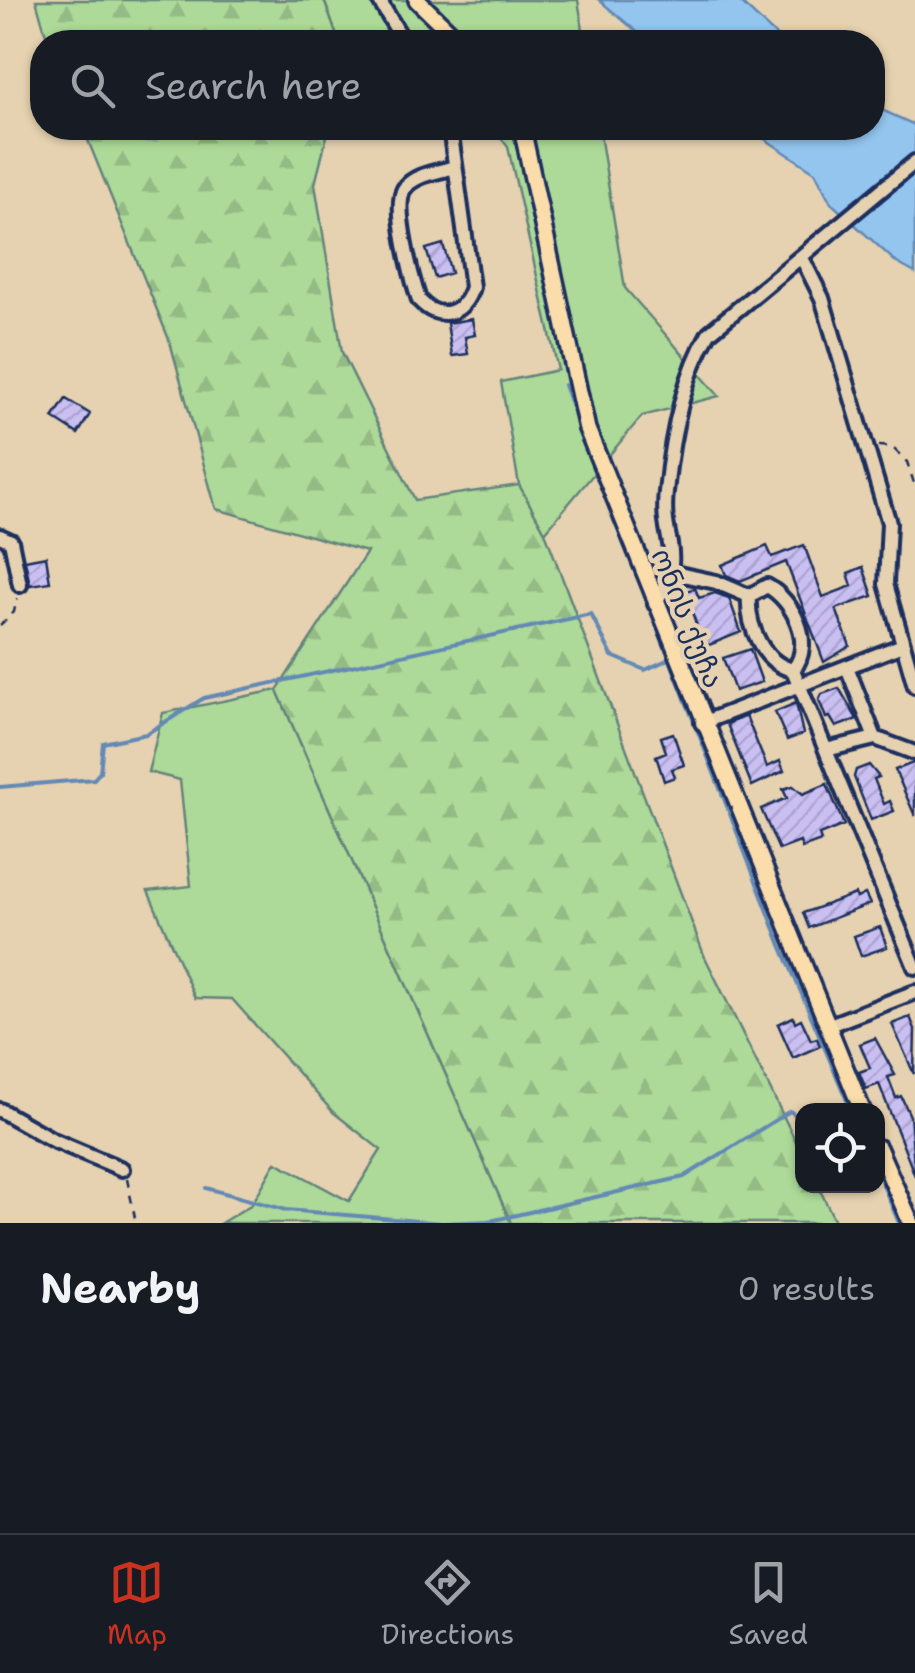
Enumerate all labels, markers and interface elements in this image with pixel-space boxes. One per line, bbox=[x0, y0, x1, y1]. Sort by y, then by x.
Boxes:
search box bbox=[30, 30, 885, 140]
icon: search bbox=[65, 58, 120, 113]
text: Search here bbox=[145, 60, 362, 111]
street label: ონის ქუჩა bbox=[643, 543, 733, 693]
map controls bbox=[795, 1103, 885, 1193]
button: locate bbox=[795, 1103, 885, 1193]
text: Nearby bbox=[40, 1260, 200, 1316]
text: 0 results bbox=[738, 1267, 875, 1310]
tab: Map bbox=[107, 1555, 167, 1653]
tab: Directions bbox=[381, 1555, 514, 1653]
tab: Saved bbox=[728, 1555, 808, 1653]

